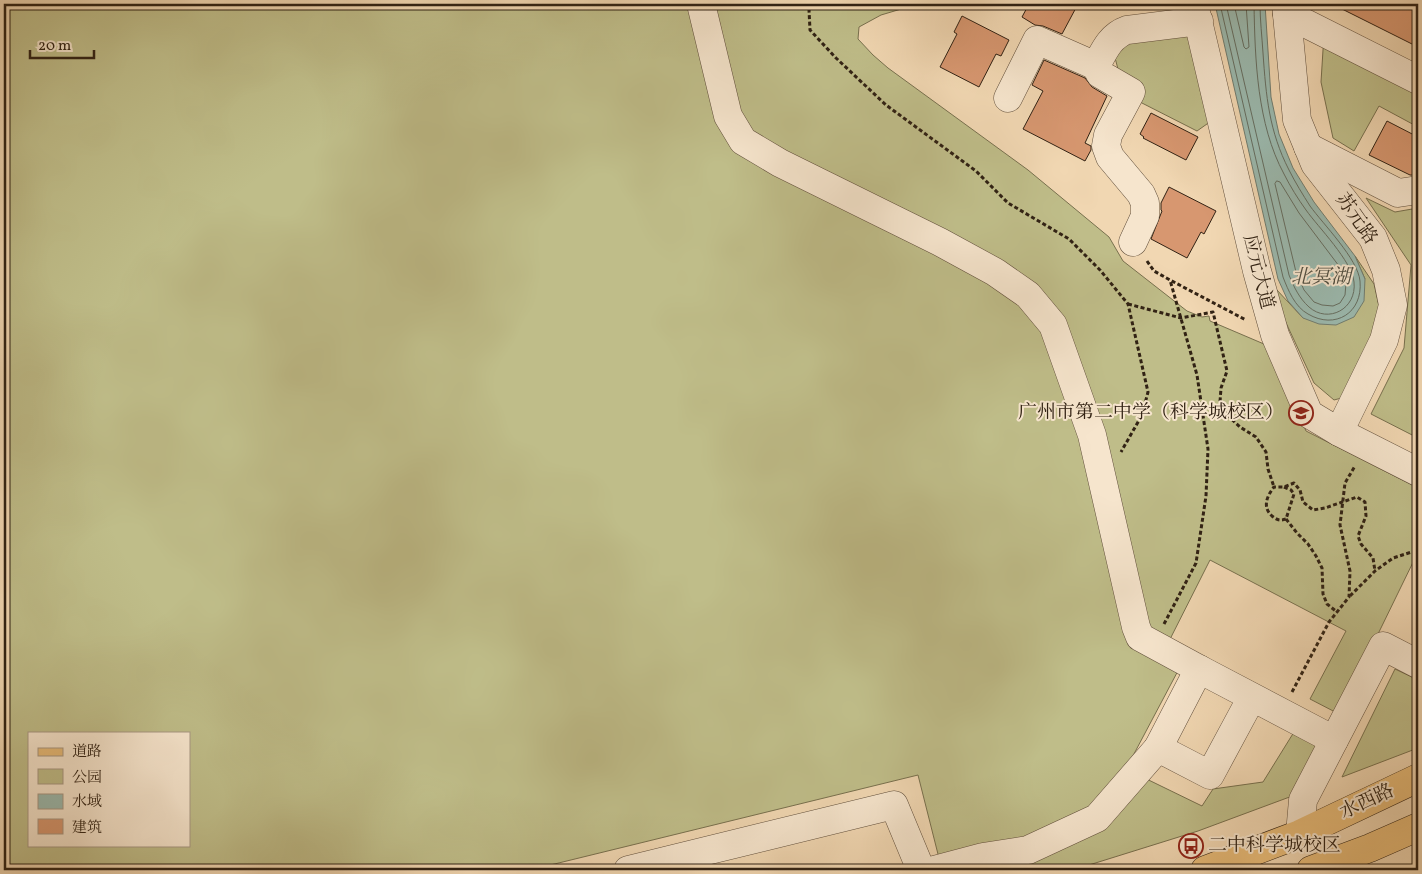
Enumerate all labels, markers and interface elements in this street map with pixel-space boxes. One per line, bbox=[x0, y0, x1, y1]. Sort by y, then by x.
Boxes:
scale bar bbox=[30, 28, 94, 60]
text: 20 m bbox=[38, 36, 71, 57]
street label: 苏元路 bbox=[1329, 188, 1383, 250]
street label: 应元大道 bbox=[1236, 232, 1280, 312]
water label: 北冥湖 bbox=[1291, 264, 1354, 292]
place label: 广州市第二中学（科学城校区） bbox=[1018, 400, 1284, 426]
school or university icon: 广州市第二中学（科学城校区） bbox=[1288, 400, 1314, 426]
legend bbox=[28, 732, 190, 846]
text: 道路 bbox=[72, 742, 102, 763]
text: 公园 bbox=[72, 768, 102, 789]
street label: 水西路 bbox=[1336, 778, 1398, 826]
text: 水域 bbox=[72, 792, 102, 813]
text: 建筑 bbox=[72, 818, 102, 839]
bus stop icon: 二中科学城校区 bbox=[1178, 833, 1204, 859]
place label: 二中科学城校区 bbox=[1208, 833, 1341, 859]

